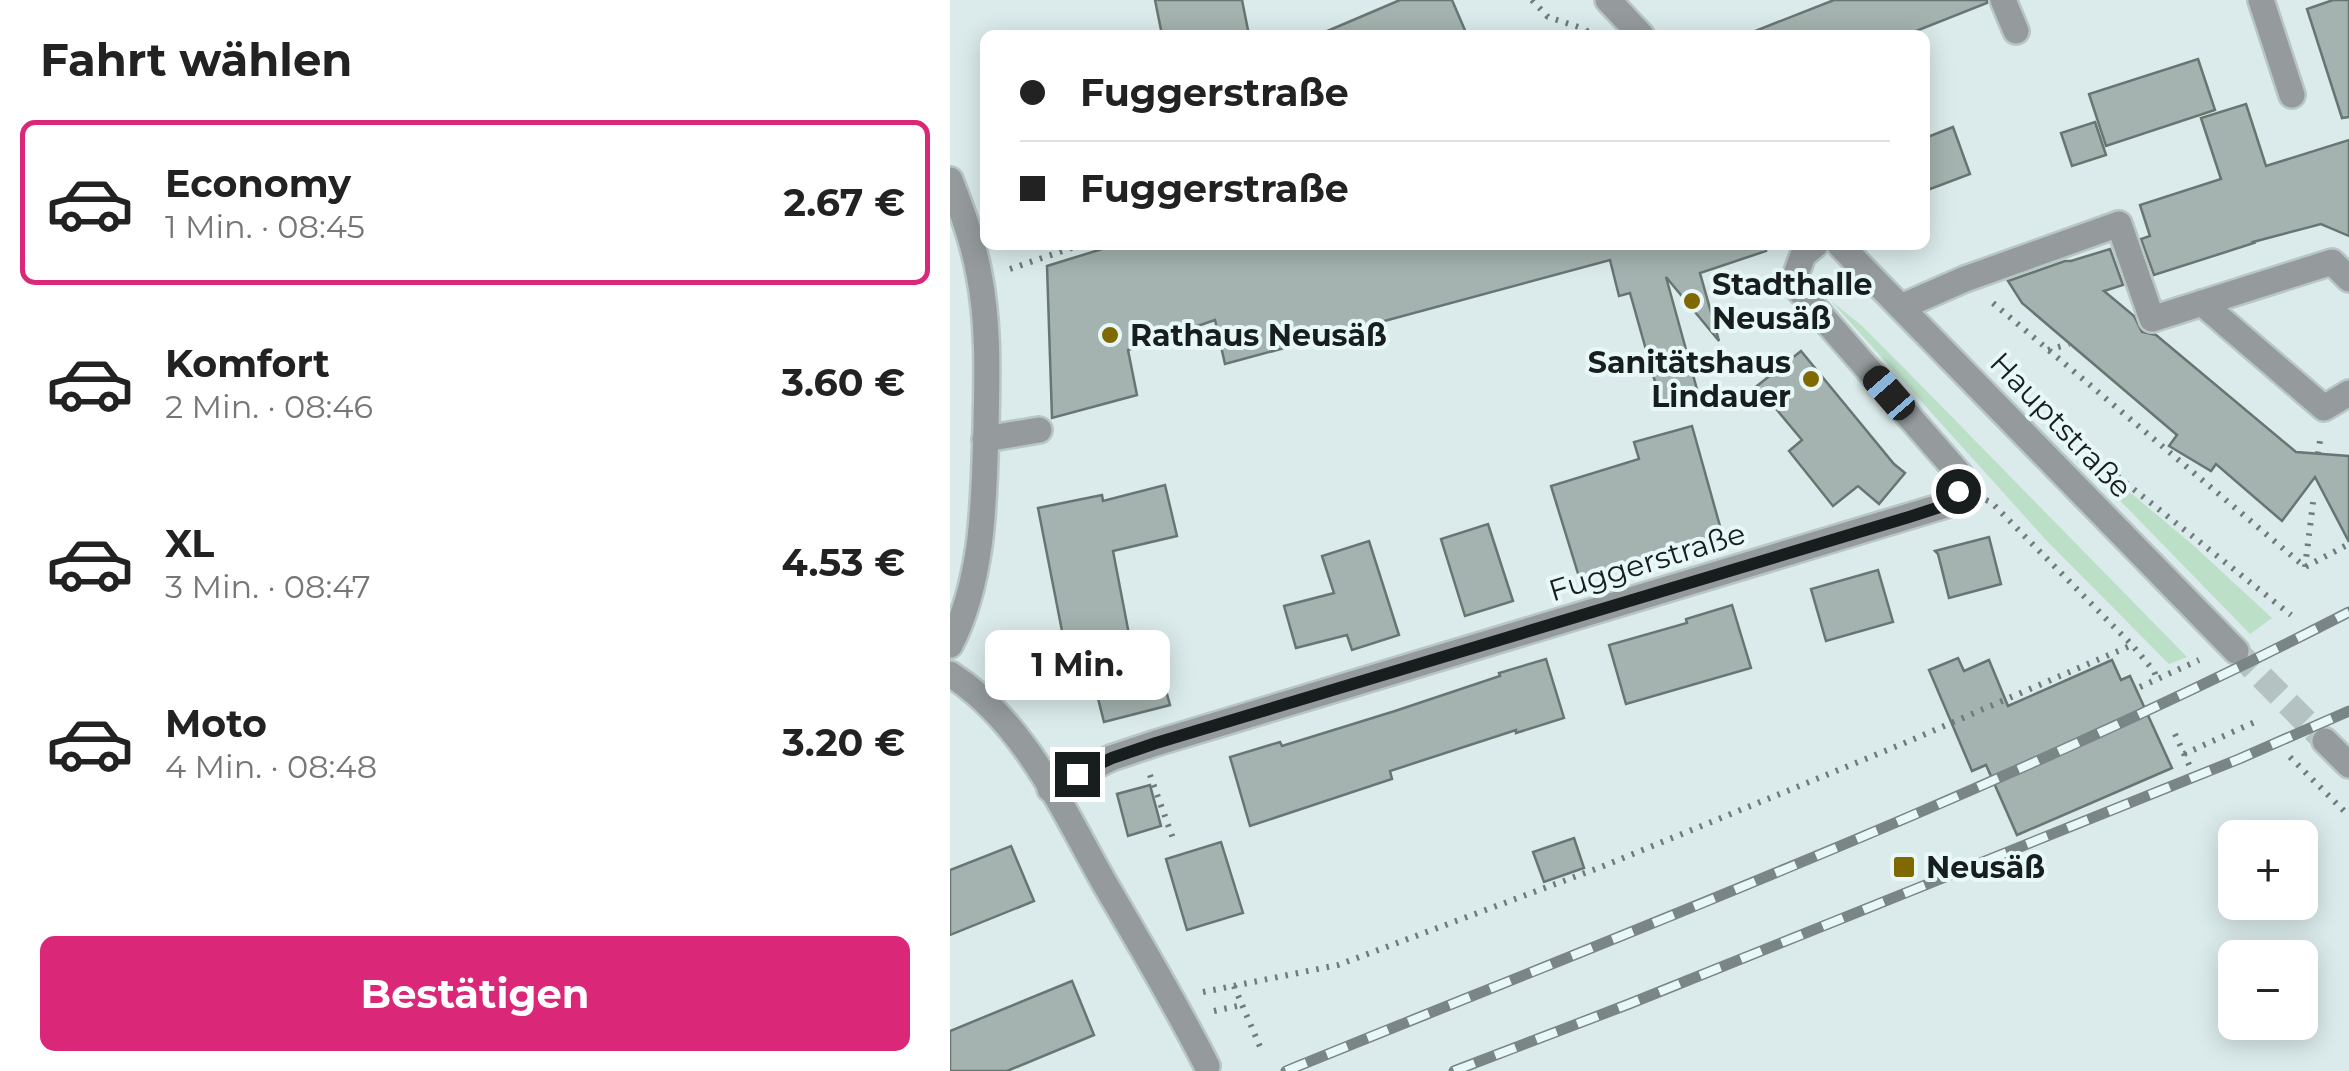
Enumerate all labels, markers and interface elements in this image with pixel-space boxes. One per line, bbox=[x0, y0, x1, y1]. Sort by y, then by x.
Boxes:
text: Fahrt wählen bbox=[40, 32, 352, 87]
text: Fuggerstraße bbox=[1080, 69, 1349, 116]
icon: car bbox=[45, 158, 135, 248]
text: Economy bbox=[165, 160, 351, 207]
text: Fuggerstraße bbox=[1080, 165, 1349, 212]
text: 2.67 € bbox=[784, 179, 905, 226]
text: 1 Min. · 08:45 bbox=[165, 207, 365, 246]
place label: Stadthalle Neusäß bbox=[1712, 266, 1872, 337]
marker: Stadthalle Neusäß bbox=[1681, 290, 1703, 312]
place label: Rathaus Neusäß bbox=[1130, 317, 1387, 354]
marker: Rathaus Neusäß bbox=[1099, 324, 1121, 346]
icon: car bbox=[45, 338, 135, 428]
text: Komfort bbox=[165, 340, 330, 387]
place label: Sanitätshaus Lindauer bbox=[1588, 344, 1791, 415]
street label: Hauptstraße bbox=[1982, 344, 2140, 506]
text: 3.60 € bbox=[781, 359, 905, 406]
car bbox=[1858, 361, 1920, 425]
marker: Sanitätshaus Lindauer bbox=[1800, 368, 1822, 390]
text: 2 Min. · 08:46 bbox=[165, 387, 373, 426]
route start bbox=[1936, 469, 1981, 514]
street label: Fuggerstraße bbox=[1544, 515, 1750, 609]
icon: car bbox=[45, 518, 135, 608]
text: XL bbox=[165, 520, 214, 567]
text: 4.53 € bbox=[782, 539, 905, 586]
text: 3 Min. · 08:47 bbox=[165, 567, 371, 606]
callout: 1 Min. bbox=[984, 629, 1170, 699]
text: 1 Min. bbox=[1031, 645, 1124, 684]
icon: car bbox=[45, 698, 135, 788]
text: Moto bbox=[165, 700, 267, 747]
text: 3.20 € bbox=[782, 719, 905, 766]
text: 4 Min. · 08:48 bbox=[165, 747, 377, 786]
route end bbox=[1055, 752, 1100, 797]
map controls bbox=[2218, 820, 2318, 1040]
button: + bbox=[2218, 820, 2318, 920]
place label: Neusäß bbox=[1926, 849, 2045, 886]
marker: Neusäß bbox=[1891, 854, 1917, 880]
button: Bestätigen bbox=[40, 936, 910, 1051]
button: − bbox=[2218, 940, 2318, 1040]

